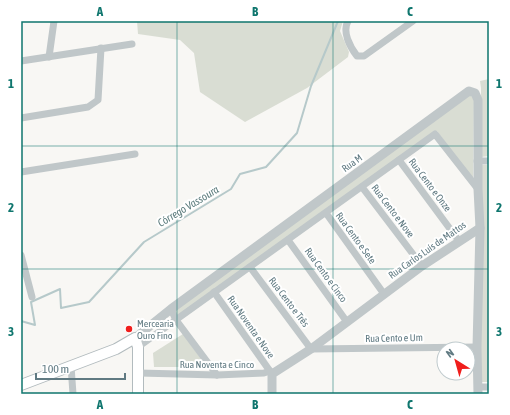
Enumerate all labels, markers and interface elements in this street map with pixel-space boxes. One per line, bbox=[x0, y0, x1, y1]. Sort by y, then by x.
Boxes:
text: A bbox=[96, 4, 104, 19]
text: B bbox=[252, 4, 259, 19]
text: C bbox=[407, 4, 413, 19]
text: 1 bbox=[8, 76, 14, 91]
text: 1 bbox=[496, 76, 502, 91]
street label: Rua M bbox=[340, 152, 364, 174]
street label: Rua Cento e Onze bbox=[407, 156, 454, 214]
street label: Rua Cento e Nove bbox=[369, 182, 417, 240]
water label: Córrego Vassoura bbox=[155, 183, 221, 229]
text: 2 bbox=[8, 200, 14, 215]
text: 2 bbox=[496, 200, 502, 215]
street label: Rua Cento e Sete bbox=[334, 210, 379, 266]
street label: Rua Carlos Luís de Mattos bbox=[386, 219, 468, 281]
street label: Rua Cento e Cinco bbox=[303, 246, 350, 305]
street label: Rua Cento e Três bbox=[267, 275, 312, 329]
street label: Rua Noventa e Nove bbox=[225, 294, 277, 361]
place label: Mercearia Ouro Fino bbox=[137, 318, 174, 341]
text: 3 bbox=[8, 324, 14, 339]
marker: Mercearia Ouro Fino bbox=[124, 324, 134, 334]
text: 3 bbox=[496, 324, 502, 339]
street label: Rua Cento e Um bbox=[365, 332, 423, 344]
north arrow bbox=[436, 341, 476, 381]
text: N bbox=[444, 346, 456, 360]
scale bar bbox=[36, 355, 125, 381]
street label: Rua Noventa e Cinco bbox=[180, 359, 255, 370]
text: 100 m bbox=[42, 362, 69, 376]
text: A bbox=[96, 397, 104, 412]
text: B bbox=[252, 397, 259, 412]
text: C bbox=[407, 397, 413, 412]

